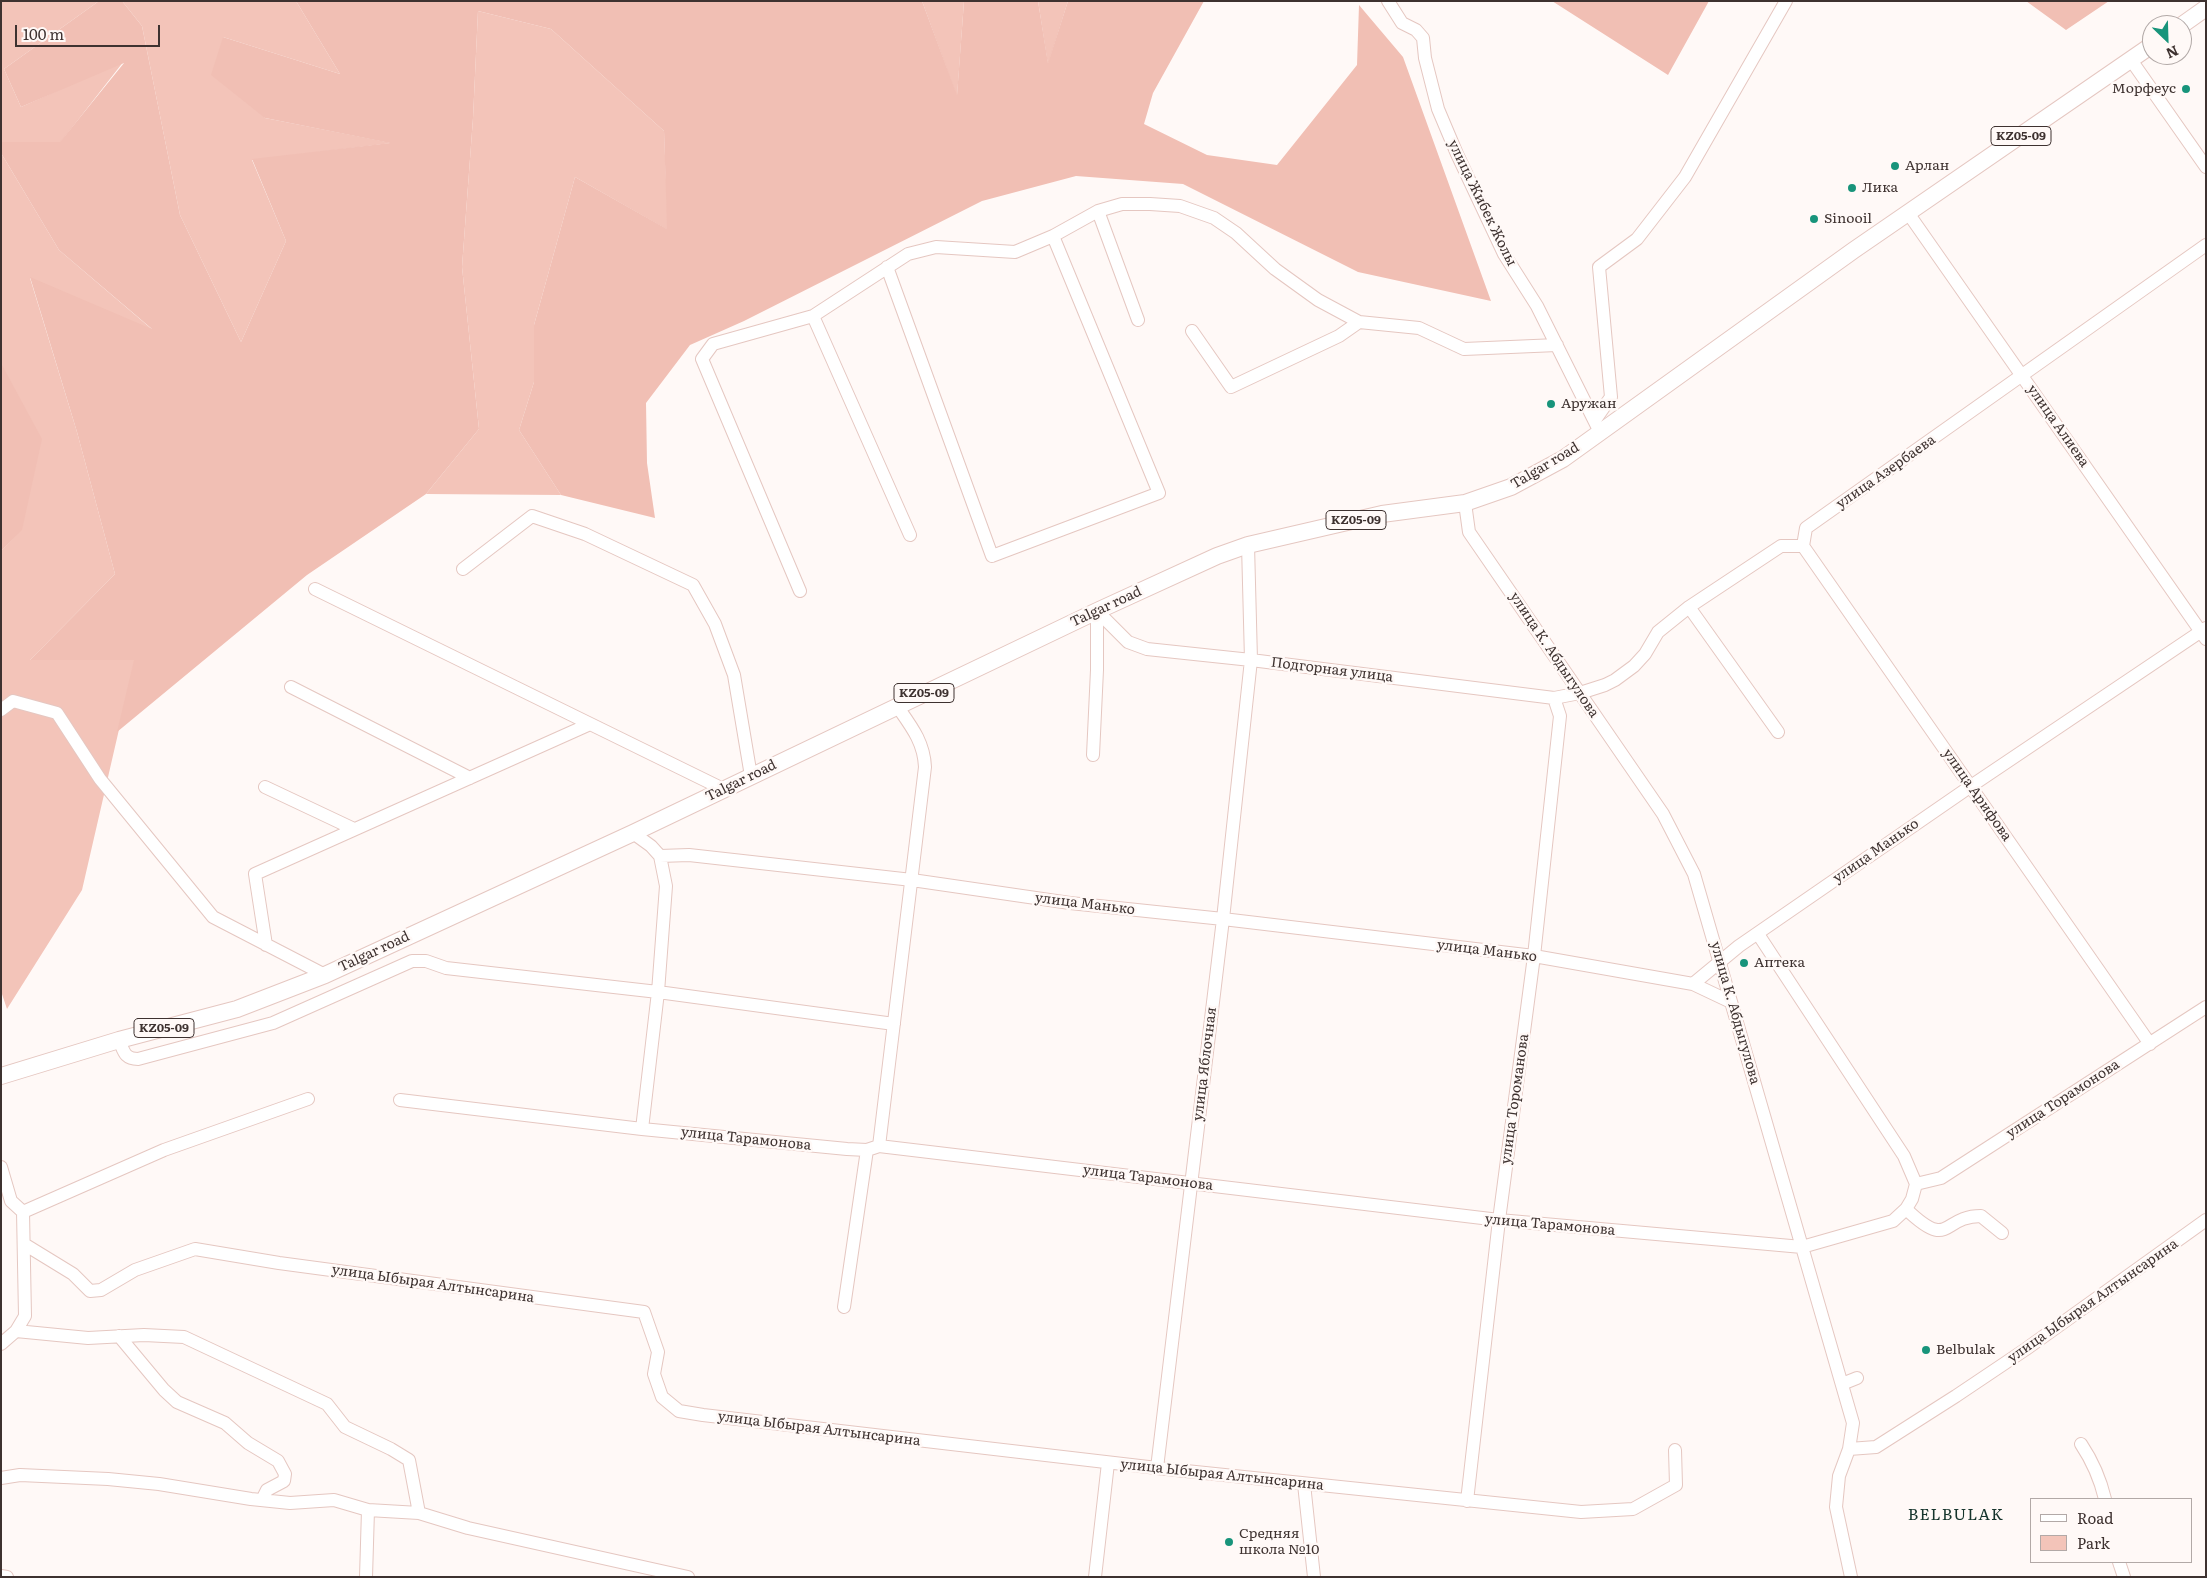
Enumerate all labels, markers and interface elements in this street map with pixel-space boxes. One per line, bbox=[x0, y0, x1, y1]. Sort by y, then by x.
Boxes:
scale bar bbox=[18, 15, 162, 47]
north arrow bbox=[2142, 15, 2192, 65]
text: 100 m bbox=[23, 22, 64, 45]
text: N bbox=[2163, 41, 2182, 64]
place label: Морфеус bbox=[2112, 81, 2176, 97]
marker: Морфеус bbox=[2180, 83, 2192, 95]
road number: KZ05-09 bbox=[1991, 126, 2051, 146]
street label: улица Жибек Жолы bbox=[1444, 137, 1520, 269]
place label: Арлан bbox=[1905, 158, 1949, 174]
marker: Арлан bbox=[1889, 160, 1901, 172]
place label: Лика bbox=[1862, 180, 1898, 196]
marker: Лика bbox=[1846, 182, 1858, 194]
place label: Sinooil bbox=[1824, 211, 1872, 227]
marker: Sinooil bbox=[1808, 213, 1820, 225]
street label: улица Алиева bbox=[2023, 382, 2093, 470]
place label: Аружан bbox=[1561, 396, 1616, 412]
marker: Аружан bbox=[1545, 398, 1557, 410]
street label: улица Азербаева bbox=[1833, 432, 1939, 512]
street label: Talgar road bbox=[1508, 439, 1582, 493]
road number: KZ05-09 bbox=[1326, 510, 1386, 530]
street label: Talgar road bbox=[1068, 583, 1144, 631]
street label: улица К. Абдыгулова bbox=[1506, 589, 1602, 721]
street label: Подгорная улица bbox=[1270, 654, 1394, 686]
road number: KZ05-09 bbox=[894, 684, 954, 702]
street label: улица Арифова bbox=[1939, 746, 2015, 844]
street label: Talgar road bbox=[703, 757, 779, 805]
street label: улица Манько bbox=[1830, 815, 1922, 887]
street label: улица Манько bbox=[1034, 890, 1136, 918]
street label: Talgar road bbox=[336, 928, 412, 976]
street label: улица Манько bbox=[1436, 937, 1538, 965]
street label: улица К. Абдыгулова bbox=[1707, 940, 1763, 1086]
place label: Аптека bbox=[1754, 955, 1805, 971]
marker: Аптека bbox=[1738, 957, 1750, 969]
street label: улица Яблочная bbox=[1190, 1006, 1220, 1122]
road number: KZ05-09 bbox=[134, 1018, 194, 1038]
street label: улица Тороманова bbox=[1498, 1033, 1532, 1165]
street label: улица Торамонова bbox=[2003, 1056, 2123, 1142]
street label: улица Тарамонова bbox=[680, 1124, 812, 1154]
street label: улица Тарамонова bbox=[1082, 1162, 1214, 1194]
street label: улица Тарамонова bbox=[1484, 1211, 1616, 1239]
street label: улица Ыбырая Алтынсарина bbox=[2005, 1236, 2181, 1366]
street label: улица Ыбырая Алтынсарина bbox=[331, 1261, 535, 1307]
place label: Belbulak bbox=[1936, 1342, 1995, 1358]
marker: Belbulak bbox=[1920, 1344, 1932, 1356]
street label: улица Ыбырая Алтынсарина bbox=[717, 1408, 921, 1450]
street label: улица Ыбырая Алтынсарина bbox=[1120, 1456, 1324, 1494]
legend bbox=[2030, 1498, 2192, 1563]
district label: BELBULAK bbox=[1907, 1505, 2005, 1525]
text: Road bbox=[2077, 1506, 2113, 1529]
place label: Средняя школа №10 bbox=[1239, 1526, 1319, 1558]
text: Park bbox=[2077, 1531, 2110, 1554]
marker: Средняя школа №10 bbox=[1223, 1536, 1235, 1548]

